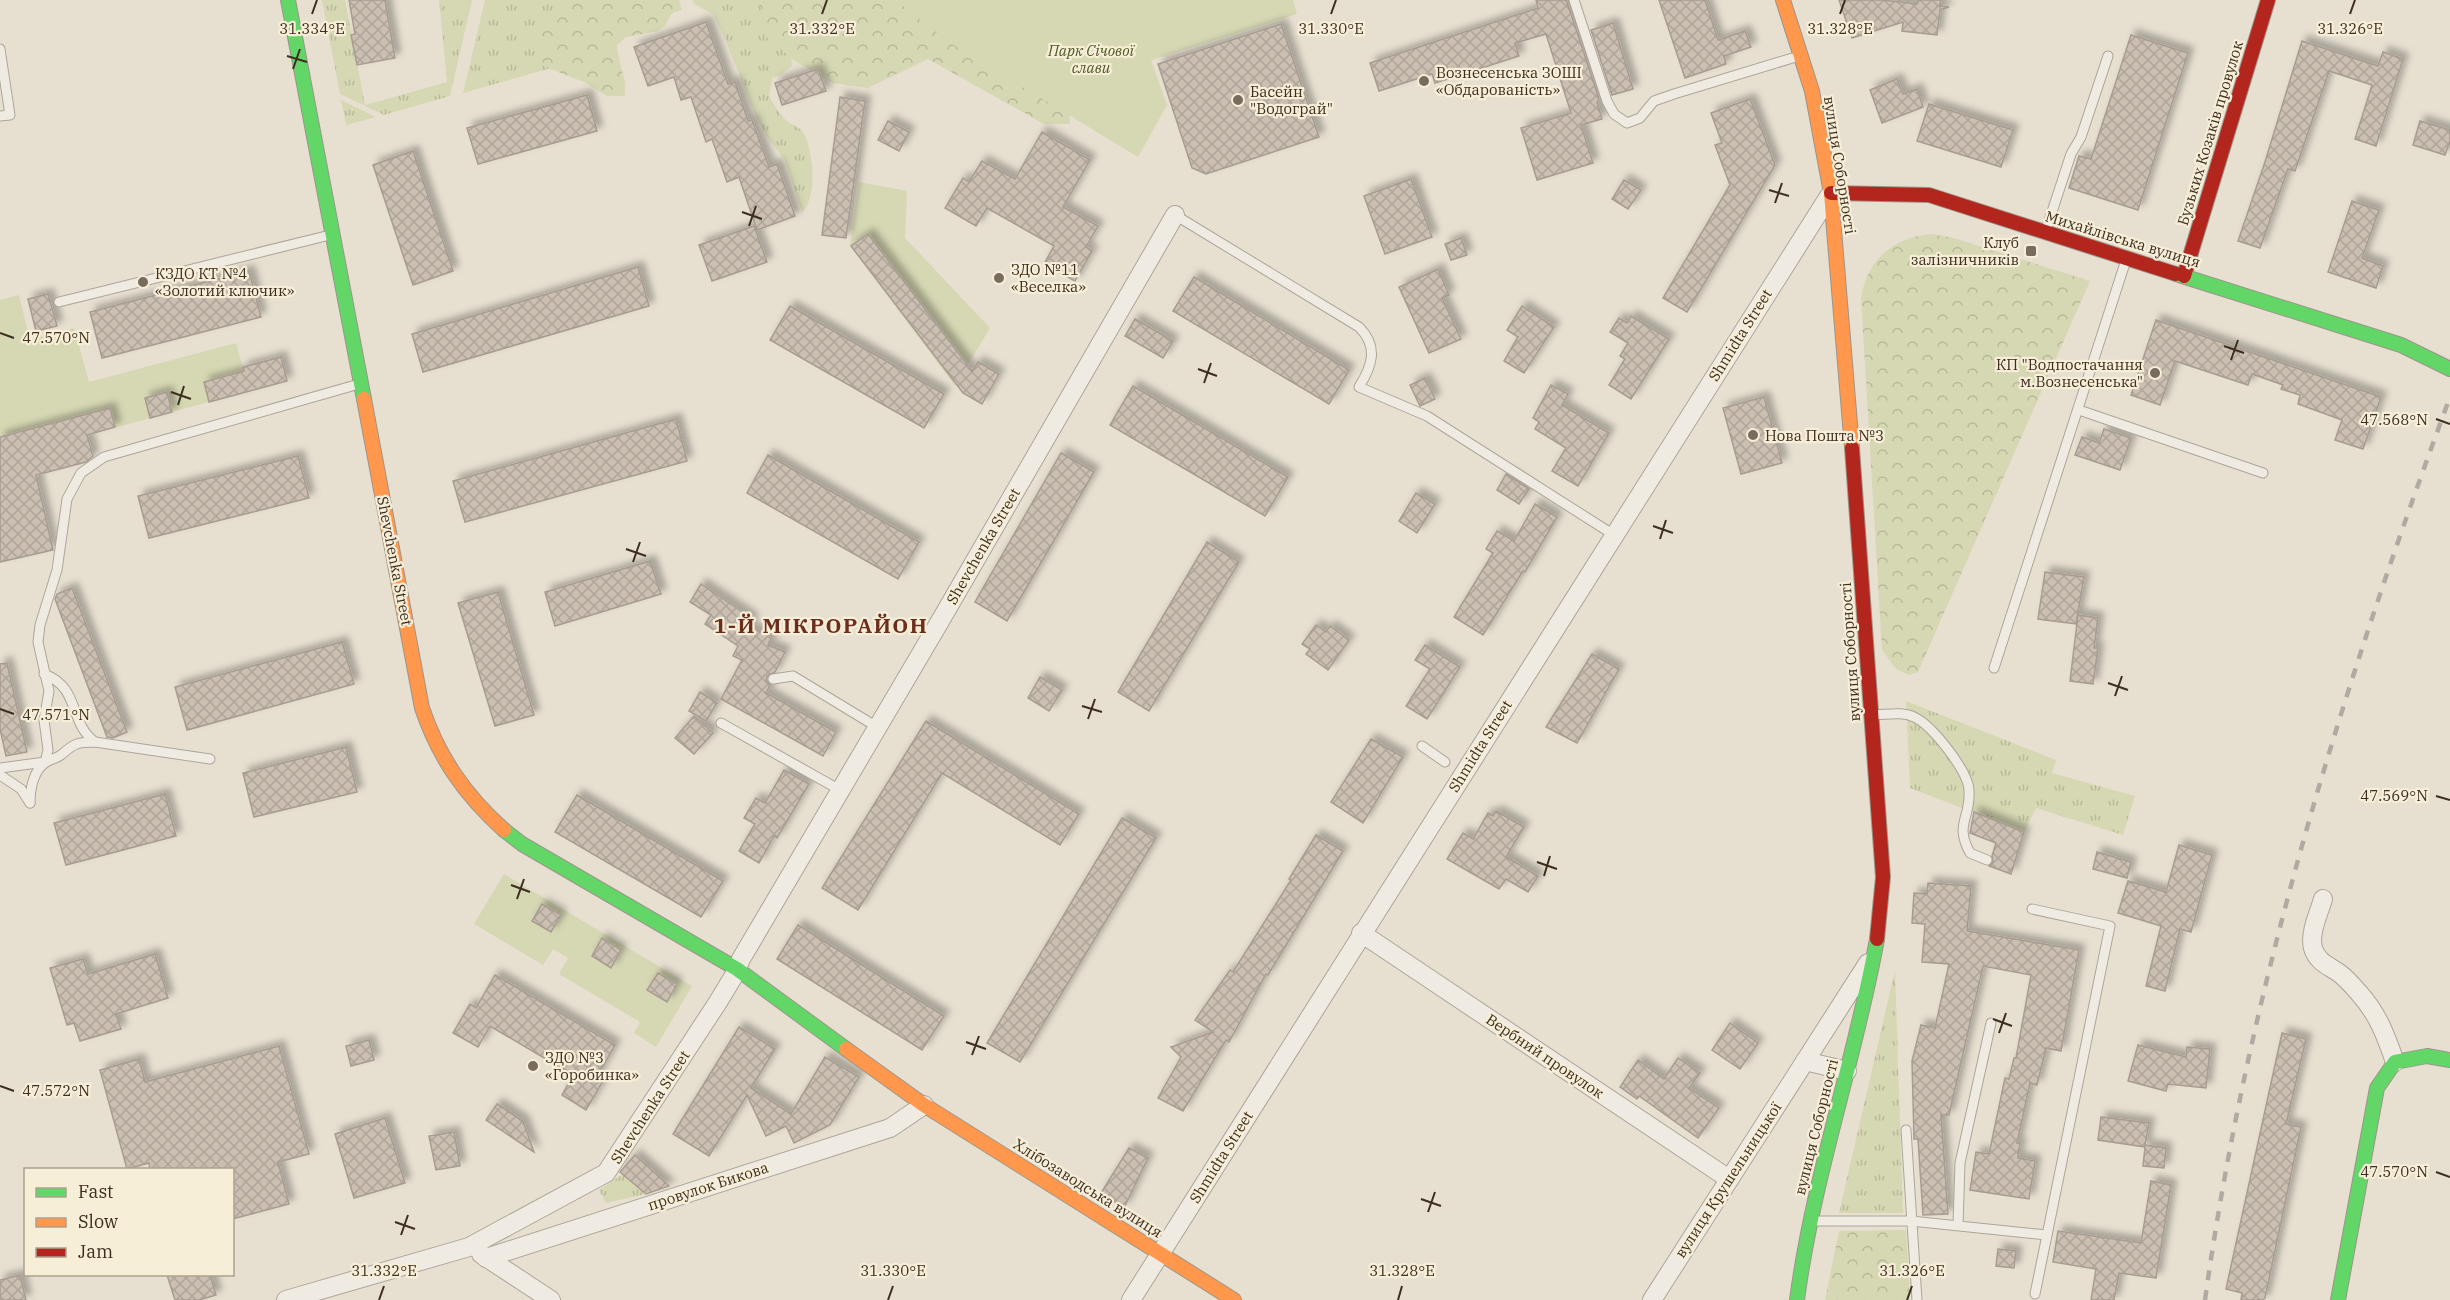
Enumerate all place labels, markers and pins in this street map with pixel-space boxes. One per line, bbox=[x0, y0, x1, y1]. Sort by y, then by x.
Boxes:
place label: Вознесенська ЗОШІ «Обдарованість» bbox=[1436, 63, 1582, 99]
marker: Вознесенська ЗОШІ «Обдарованість» bbox=[1417, 74, 1431, 88]
place label: Басейн "Водограй" bbox=[1250, 82, 1333, 118]
marker: Басейн "Водограй" bbox=[1231, 93, 1245, 107]
place label: Клуб залізничників bbox=[1911, 233, 2019, 269]
marker: Клуб залізничників bbox=[2024, 244, 2038, 258]
place label: ЗДО №11 «Веселка» bbox=[1011, 260, 1086, 296]
place label: КЗДО КТ №4 «Золотий ключик» bbox=[155, 264, 295, 300]
marker: ЗДО №11 «Веселка» bbox=[992, 271, 1006, 285]
marker: КЗДО КТ №4 «Золотий ключик» bbox=[136, 275, 150, 289]
place label: КП "Водпостачання м.Вознесенська" bbox=[1996, 355, 2143, 391]
marker: КП "Водпостачання м.Вознесенська" bbox=[2148, 366, 2162, 380]
place label: Нова Пошта №3 bbox=[1765, 426, 1884, 445]
marker: Нова Пошта №3 bbox=[1746, 428, 1760, 442]
place label: ЗДО №3 «Горобинка» bbox=[545, 1048, 639, 1084]
marker: ЗДО №3 «Горобинка» bbox=[526, 1059, 540, 1073]

